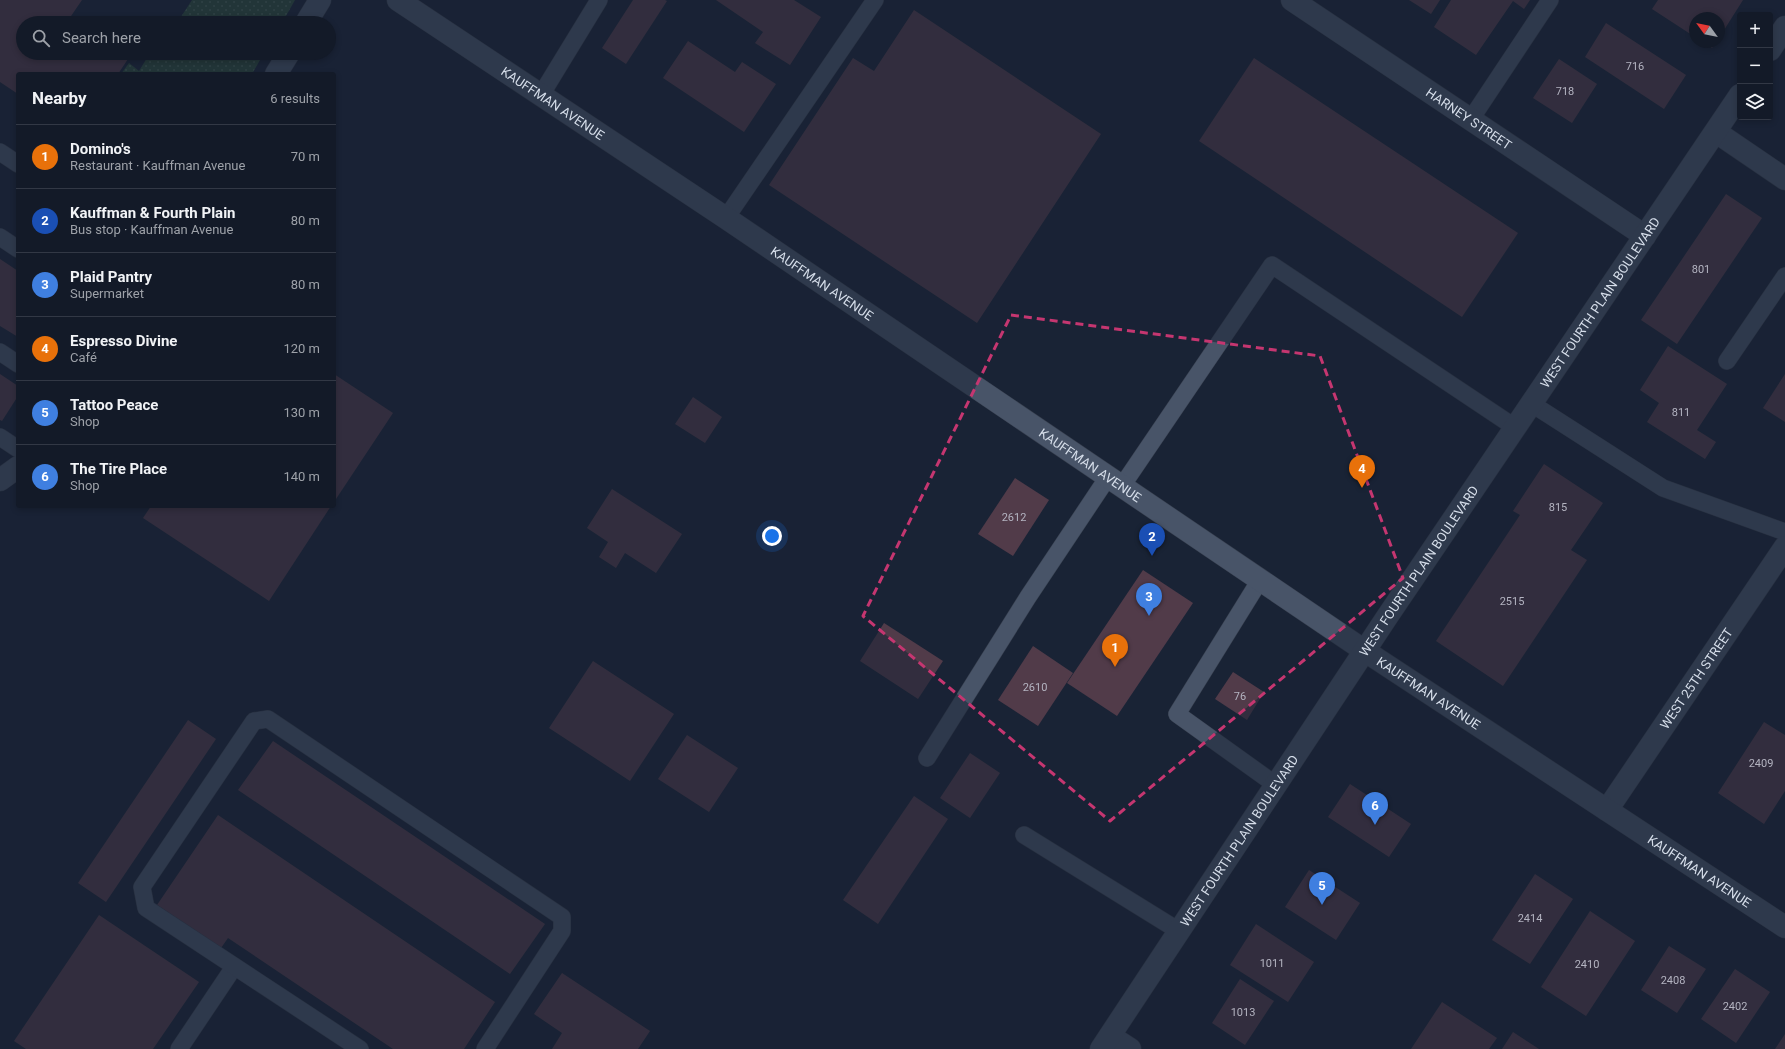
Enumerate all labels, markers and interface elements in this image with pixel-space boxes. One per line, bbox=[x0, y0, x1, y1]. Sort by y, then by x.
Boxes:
north arrow bbox=[1689, 12, 1725, 48]
map controls bbox=[1737, 12, 1773, 120]
button: + bbox=[1737, 12, 1773, 48]
search box bbox=[16, 16, 336, 60]
icon: search bbox=[30, 27, 52, 49]
text: Search here bbox=[62, 29, 141, 47]
button: − bbox=[1737, 48, 1773, 84]
house number: 716 bbox=[1626, 60, 1644, 73]
street label: KAUFFMAN AVENUE bbox=[498, 64, 607, 143]
button: layers bbox=[1737, 84, 1773, 120]
street label: HARNEY STREET bbox=[1423, 85, 1515, 153]
house number: 718 bbox=[1556, 85, 1574, 98]
text: Nearby bbox=[32, 88, 87, 108]
text: 6 results bbox=[270, 91, 320, 106]
text: Domino's bbox=[70, 140, 131, 158]
text: 1 bbox=[41, 149, 49, 164]
text: 70 m bbox=[291, 149, 320, 164]
text: Restaurant · Kauffman Avenue bbox=[70, 158, 245, 173]
text: Kauffman & Fourth Plain bbox=[70, 204, 236, 222]
text: 2 bbox=[41, 213, 49, 228]
text: 80 m bbox=[291, 213, 320, 228]
street label: WEST FOURTH PLAIN BOULEVARD bbox=[1537, 215, 1663, 391]
text: Bus stop · Kauffman Avenue bbox=[70, 222, 233, 237]
street label: KAUFFMAN AVENUE bbox=[768, 244, 876, 324]
house number: 801 bbox=[1692, 263, 1710, 276]
text: Plaid Pantry bbox=[70, 268, 152, 286]
text: 3 bbox=[41, 277, 49, 292]
text: 80 m bbox=[291, 277, 320, 292]
text: Supermarket bbox=[70, 286, 144, 301]
text: Espresso Divine bbox=[70, 332, 177, 350]
text: 4 bbox=[41, 341, 49, 356]
text: 120 m bbox=[283, 341, 320, 356]
text: Café bbox=[70, 350, 97, 365]
text: Tattoo Peace bbox=[70, 396, 158, 414]
text: 5 bbox=[41, 405, 49, 420]
text: 130 m bbox=[283, 405, 320, 420]
house number: 811 bbox=[1672, 406, 1690, 419]
text: Shop bbox=[70, 414, 100, 429]
street label: KAUFFMAN AVENUE bbox=[1036, 425, 1144, 505]
pin: 4 bbox=[1349, 455, 1375, 488]
text: The Tire Place bbox=[70, 460, 167, 478]
text: 6 bbox=[41, 469, 49, 484]
text: 140 m bbox=[283, 469, 320, 484]
text: Shop bbox=[70, 478, 100, 493]
street label: WEST FOURTH PLAIN BOULEVARD bbox=[1356, 483, 1482, 659]
house number: 815 bbox=[1549, 501, 1567, 514]
house number: 2612 bbox=[1002, 511, 1026, 524]
pin: 2 bbox=[1139, 523, 1165, 556]
your location bbox=[762, 526, 782, 546]
pin: 3 bbox=[1136, 583, 1162, 616]
house number: 2515 bbox=[1500, 595, 1524, 608]
street label: WEST 25TH STREET bbox=[1657, 625, 1736, 732]
pin: 1 bbox=[1102, 634, 1128, 667]
street label: KAUFFMAN AVENUE bbox=[1374, 654, 1483, 733]
house number: 2610 bbox=[1023, 681, 1047, 694]
house number: 76 bbox=[1234, 690, 1246, 703]
street label: WEST FOURTH PLAIN BOULEVARD bbox=[1177, 752, 1302, 929]
house number: 2409 bbox=[1749, 757, 1773, 770]
pin: 6 bbox=[1362, 792, 1388, 825]
street label: KAUFFMAN AVENUE bbox=[1645, 832, 1754, 911]
pin: 5 bbox=[1309, 872, 1335, 905]
house number: 2414 bbox=[1518, 912, 1542, 925]
house number: 1011 bbox=[1260, 957, 1284, 970]
house number: 2410 bbox=[1575, 958, 1599, 971]
house number: 2408 bbox=[1661, 974, 1685, 987]
house number: 2402 bbox=[1723, 1000, 1747, 1013]
house number: 1013 bbox=[1231, 1006, 1255, 1019]

